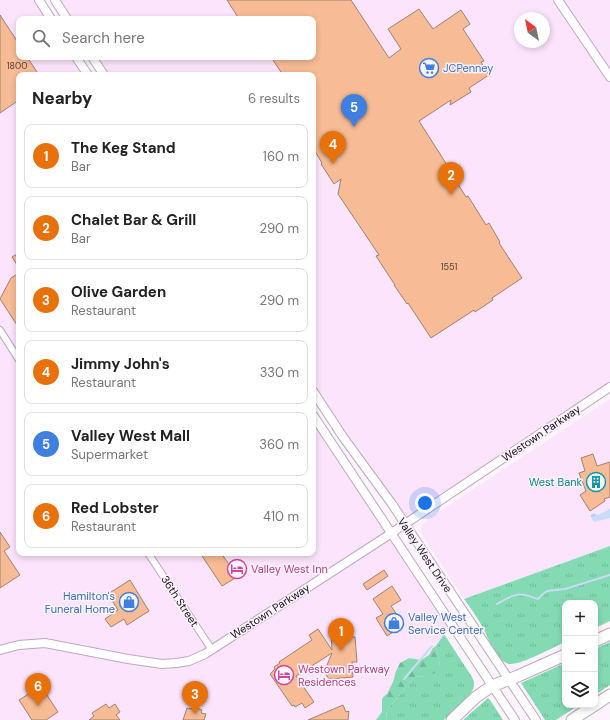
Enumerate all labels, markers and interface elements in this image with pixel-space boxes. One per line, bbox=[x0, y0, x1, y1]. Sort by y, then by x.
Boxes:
north arrow bbox=[514, 12, 550, 48]
search box bbox=[16, 16, 316, 60]
icon: search bbox=[30, 27, 52, 49]
text: Search here bbox=[62, 28, 145, 48]
supermarket icon: JCPenney bbox=[418, 57, 440, 79]
house number: 1800 bbox=[7, 60, 27, 72]
place label: JCPenney bbox=[443, 61, 493, 75]
text: Nearby bbox=[32, 87, 92, 109]
text: 6 results bbox=[248, 90, 300, 107]
pin: 5 bbox=[341, 94, 367, 127]
pin: 4 bbox=[320, 131, 346, 164]
text: The Keg Stand bbox=[71, 138, 176, 158]
text: 1 bbox=[44, 148, 48, 165]
text: 160 m bbox=[263, 148, 299, 165]
text: Bar bbox=[71, 158, 91, 175]
pin: 2 bbox=[438, 162, 464, 195]
text: Chalet Bar & Grill bbox=[71, 210, 196, 230]
text: 2 bbox=[42, 220, 50, 237]
text: 290 m bbox=[260, 220, 299, 237]
text: Bar bbox=[71, 230, 91, 247]
house number: 1551 bbox=[441, 261, 457, 273]
text: Olive Garden bbox=[71, 282, 166, 302]
text: 3 bbox=[42, 292, 50, 309]
text: 290 m bbox=[260, 292, 299, 309]
text: Restaurant bbox=[71, 302, 136, 319]
text: Jimmy John's bbox=[71, 354, 170, 374]
text: 4 bbox=[42, 364, 50, 381]
text: 330 m bbox=[260, 364, 299, 381]
text: Restaurant bbox=[71, 374, 136, 391]
street label: Westown Parkway bbox=[499, 402, 583, 464]
text: Valley West Mall bbox=[71, 426, 190, 446]
text: 5 bbox=[42, 436, 50, 453]
text: 360 m bbox=[259, 436, 299, 453]
text: Supermarket bbox=[71, 446, 148, 463]
building icon: West Bank bbox=[585, 471, 607, 493]
place label: West Bank bbox=[529, 475, 582, 489]
your location bbox=[415, 493, 435, 513]
text: Red Lobster bbox=[71, 498, 159, 518]
text: 6 bbox=[42, 508, 50, 525]
text: 410 m bbox=[263, 508, 299, 525]
street label: Valley West Drive bbox=[395, 515, 455, 595]
text: Restaurant bbox=[71, 518, 136, 535]
hotel icon: Valley West Inn bbox=[226, 558, 248, 580]
place label: Valley West Inn bbox=[251, 562, 328, 576]
street label: 36th Street bbox=[158, 573, 202, 629]
street label: Westown Parkway bbox=[228, 580, 312, 642]
place label: Hamilton's Funeral Home bbox=[45, 589, 115, 616]
shop icon: Hamilton's Funeral Home bbox=[118, 591, 140, 613]
map controls bbox=[562, 600, 598, 708]
button: + bbox=[562, 600, 598, 636]
place label: Valley West Service Center bbox=[408, 610, 484, 637]
shop icon: Valley West Service Center bbox=[383, 612, 405, 634]
pin: 1 bbox=[328, 618, 354, 651]
button: − bbox=[562, 636, 598, 672]
place label: Westown Parkway Residences bbox=[298, 662, 390, 689]
hotel icon: Westown Parkway Residences bbox=[273, 664, 295, 686]
button: layers bbox=[562, 672, 598, 708]
pin: 6 bbox=[25, 673, 51, 706]
pin: 3 bbox=[182, 681, 208, 714]

